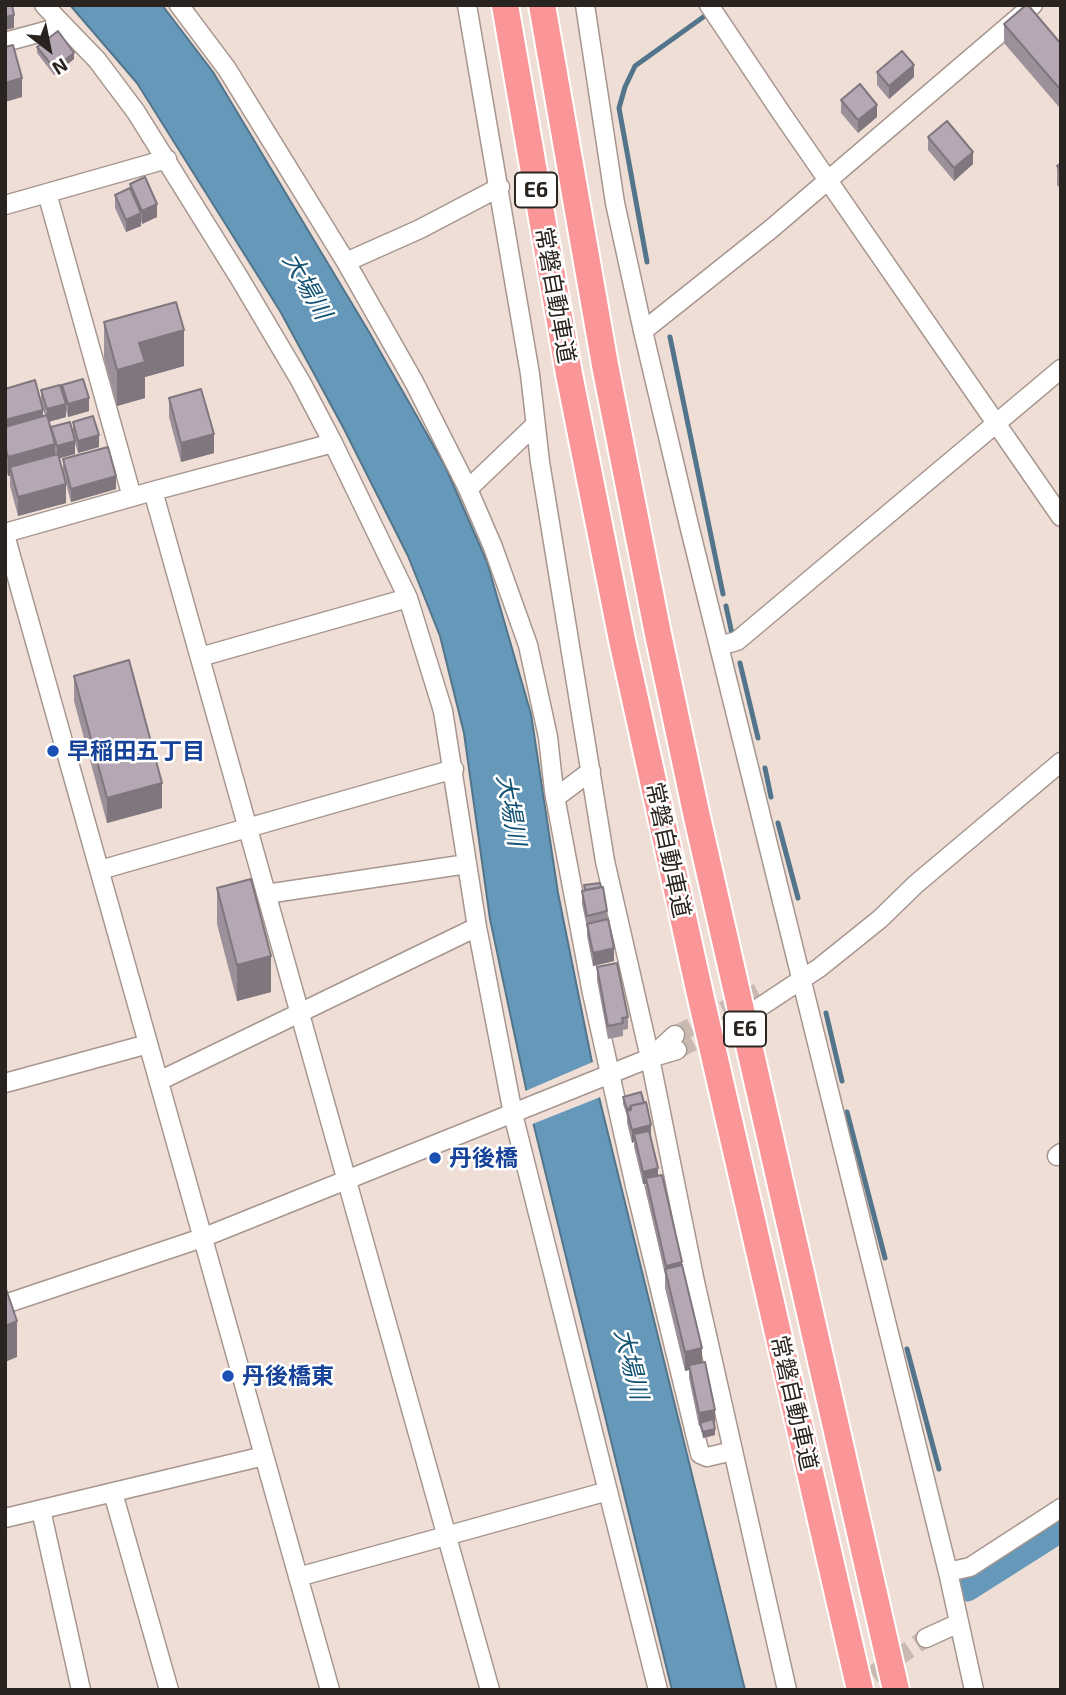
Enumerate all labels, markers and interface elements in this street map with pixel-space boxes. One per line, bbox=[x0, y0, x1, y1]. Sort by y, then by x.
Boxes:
north arrow bbox=[14, 14, 84, 84]
text: N bbox=[48, 54, 72, 81]
road number: E6 bbox=[515, 172, 557, 208]
street label: 常磐自動車道 bbox=[529, 225, 581, 365]
water label: 大場川 bbox=[277, 248, 337, 324]
place label: 早稲田五丁目 bbox=[67, 737, 205, 765]
marker: 早稲田五丁目 bbox=[45, 743, 61, 759]
water label: 大場川 bbox=[491, 772, 531, 848]
street label: 常磐自動車道 bbox=[640, 780, 696, 920]
road number: E6 bbox=[724, 1012, 766, 1046]
place label: 丹後橋 bbox=[449, 1144, 518, 1172]
marker: 丹後橋 bbox=[427, 1150, 443, 1166]
water label: 大場川 bbox=[608, 1326, 654, 1402]
street label: 常磐自動車道 bbox=[765, 1333, 823, 1473]
place label: 丹後橋東 bbox=[242, 1362, 334, 1390]
marker: 丹後橋東 bbox=[220, 1368, 236, 1384]

